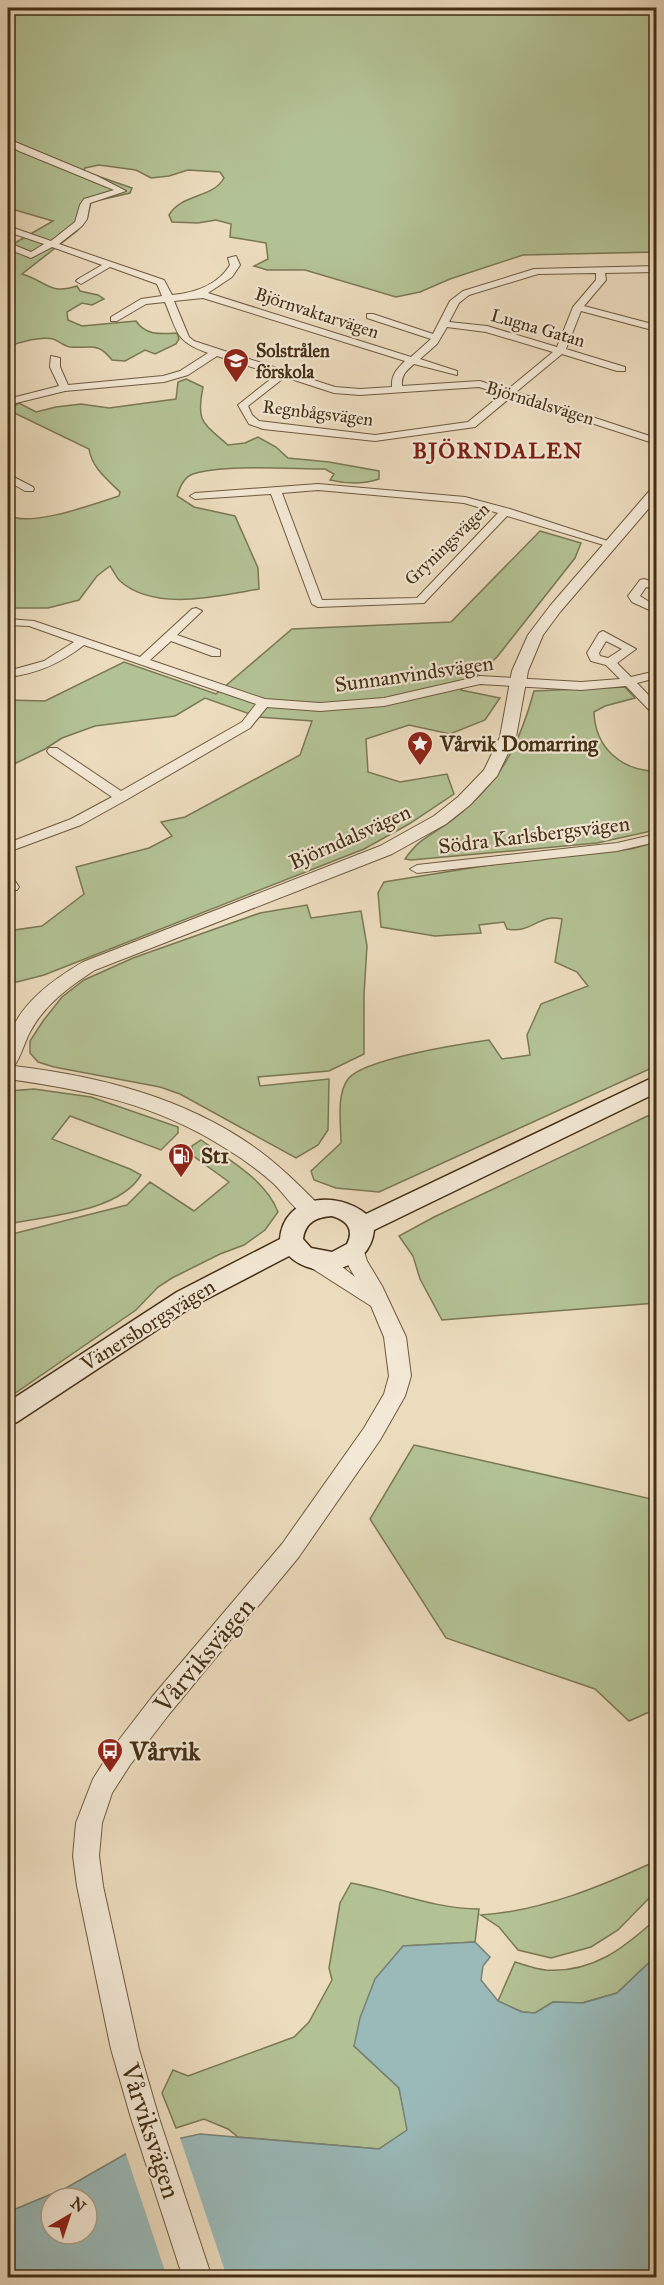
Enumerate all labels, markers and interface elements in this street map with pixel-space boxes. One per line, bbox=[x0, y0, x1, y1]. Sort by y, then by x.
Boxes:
street label: Björnvaktarvägen bbox=[252, 283, 382, 344]
street label: Lugna Gatan bbox=[488, 304, 588, 353]
place label: Solstrålen förskola bbox=[255, 340, 330, 383]
school or university icon: Solstrålen förskola bbox=[221, 346, 251, 384]
street label: Björndalsvägen bbox=[483, 376, 597, 431]
street label: Regnbågsvägen bbox=[261, 395, 375, 432]
district label: BJÖRNDALEN bbox=[413, 437, 583, 465]
street label: Gryningsvägen bbox=[400, 498, 495, 591]
street label: Sunnanvindsvägen bbox=[333, 650, 495, 698]
place icon: Vårvik Domarring bbox=[405, 729, 435, 767]
place label: Vårvik Domarring bbox=[439, 731, 599, 757]
street label: Björndalsvägen bbox=[285, 799, 415, 875]
street label: Södra Karlsbergsvägen bbox=[437, 810, 631, 860]
fuel station icon: St1 bbox=[166, 1141, 196, 1179]
place label: St1 bbox=[201, 1143, 229, 1169]
street label: Vänersborgsvägen bbox=[75, 1273, 220, 1377]
street label: Vårviksvägen bbox=[146, 1591, 261, 1720]
place label: Vårvik bbox=[129, 1735, 201, 1767]
bus stop icon: Vårvik bbox=[95, 1736, 125, 1774]
street label: Vårviksvägen bbox=[114, 2058, 188, 2203]
north arrow bbox=[39, 2186, 99, 2246]
text: N bbox=[67, 2193, 90, 2217]

